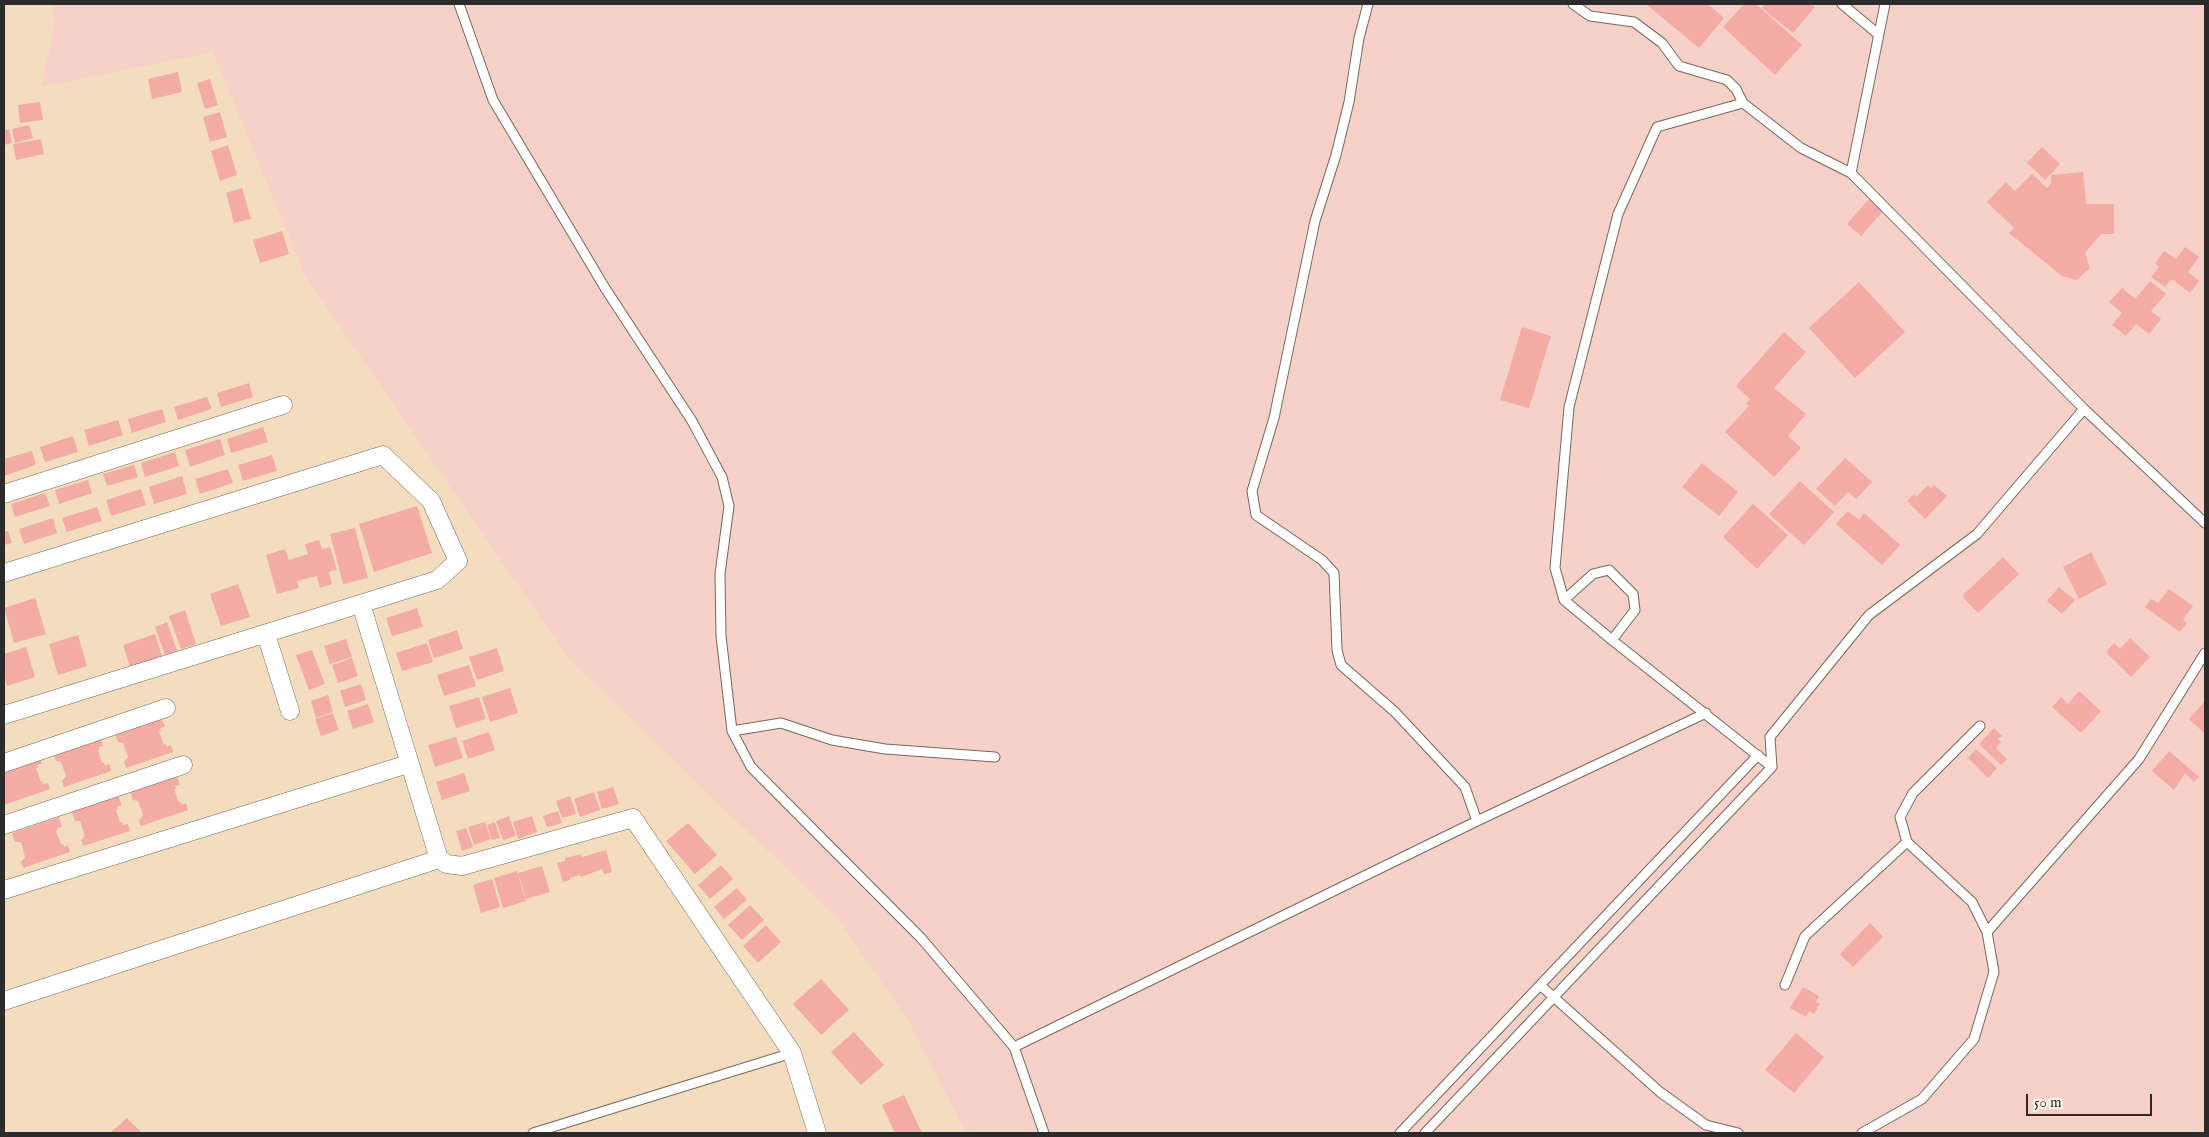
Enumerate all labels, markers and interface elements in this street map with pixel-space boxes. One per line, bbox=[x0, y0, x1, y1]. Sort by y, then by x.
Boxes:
scale bar bbox=[2029, 1084, 2155, 1116]
text: 50 m bbox=[2034, 1093, 2062, 1112]

